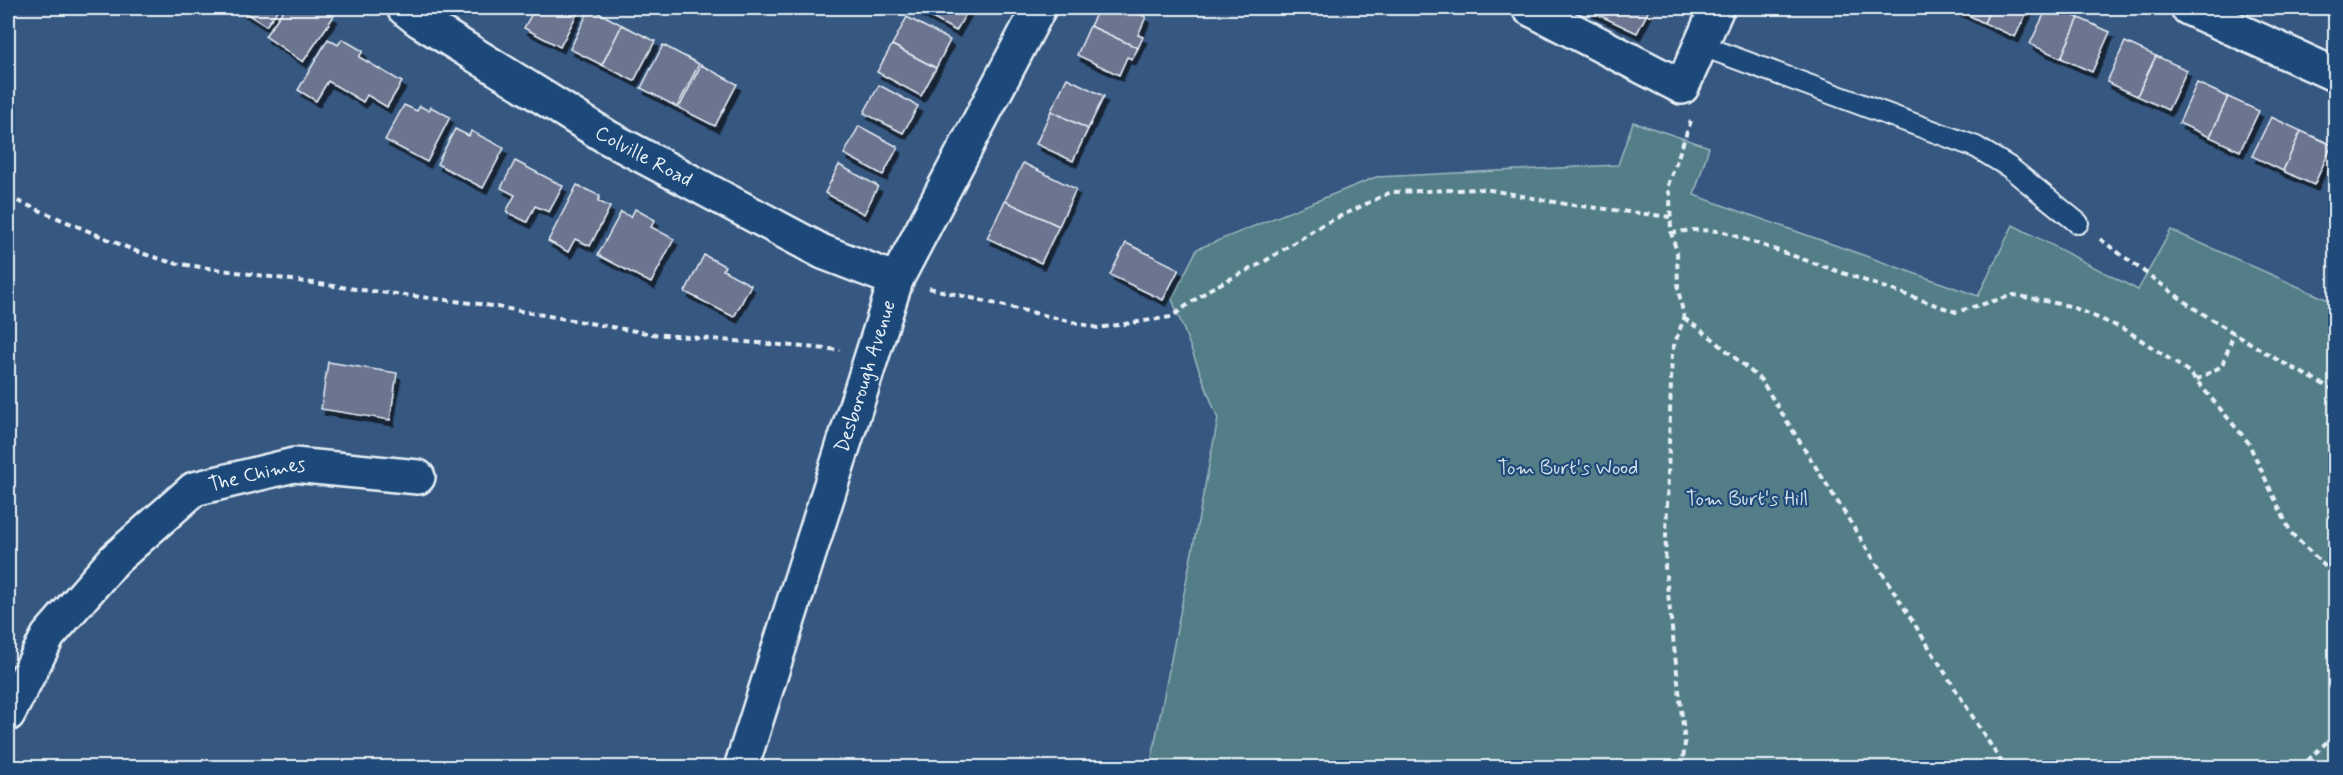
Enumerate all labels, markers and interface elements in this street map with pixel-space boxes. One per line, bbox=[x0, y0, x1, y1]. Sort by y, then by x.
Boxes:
street label: Colville Road bbox=[590, 119, 697, 193]
street label: Desborough Avenue bbox=[829, 297, 902, 456]
street label: The Chimes bbox=[206, 451, 307, 499]
park label: Tom Burt's Wood bbox=[1497, 455, 1639, 482]
park label: Tom Burt's Hill bbox=[1686, 486, 1808, 513]

